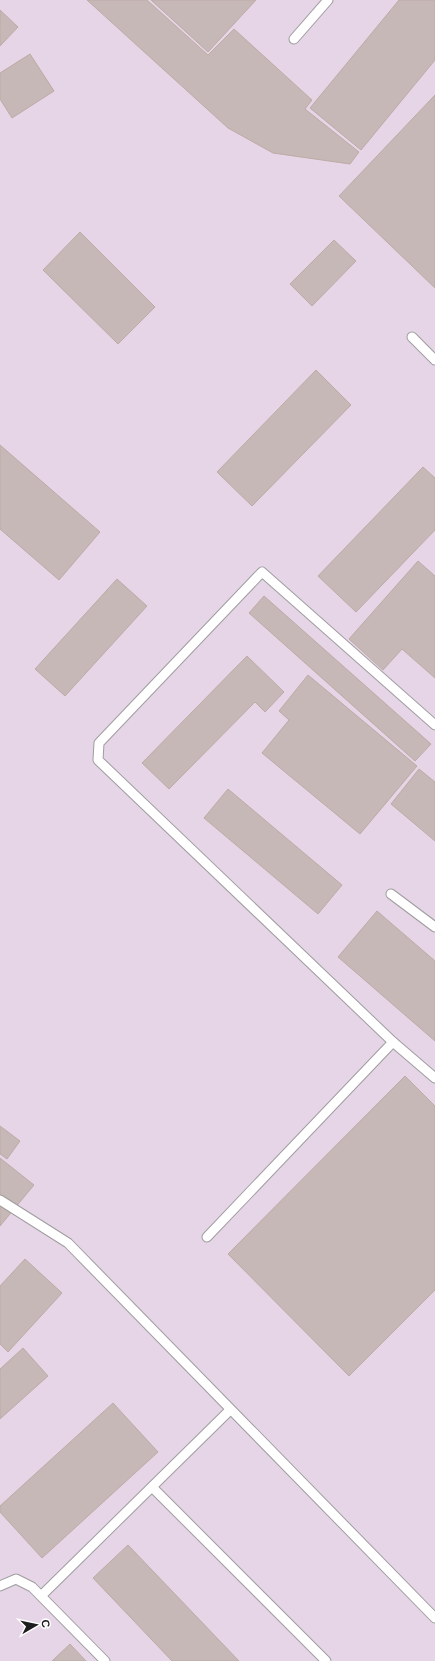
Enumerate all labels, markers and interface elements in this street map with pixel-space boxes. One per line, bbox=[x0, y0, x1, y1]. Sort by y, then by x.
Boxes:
north arrow bbox=[16, 1605, 56, 1645]
text: С bbox=[39, 1619, 52, 1628]

